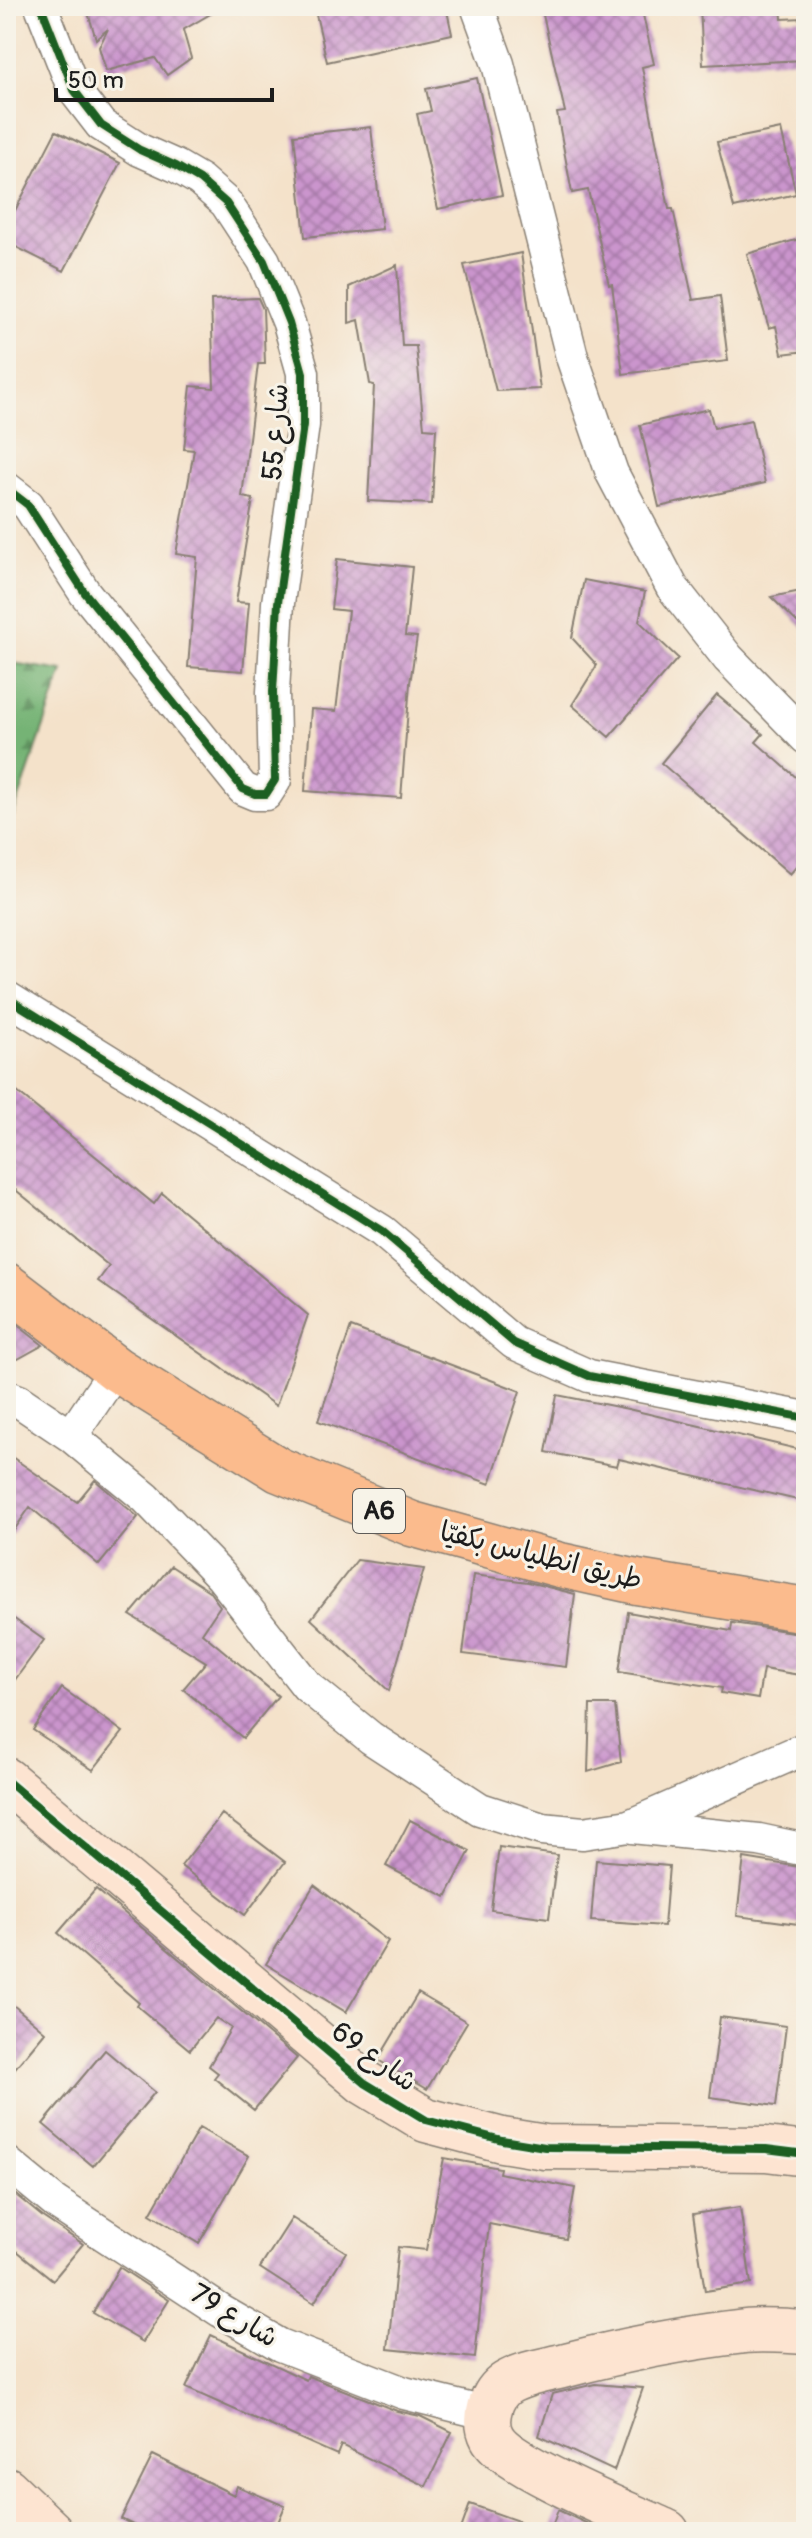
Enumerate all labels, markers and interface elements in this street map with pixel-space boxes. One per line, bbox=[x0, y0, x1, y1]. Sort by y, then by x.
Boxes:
scale bar bbox=[56, 52, 272, 102]
text: 50 m bbox=[68, 66, 124, 95]
street label: شارع 55 bbox=[255, 382, 298, 482]
road number: A6 bbox=[353, 1489, 405, 1533]
street label: طريق انطلياس بكفيّا bbox=[436, 1514, 646, 1598]
street label: شارع 69 bbox=[324, 2014, 424, 2101]
street label: شارع 79 bbox=[183, 2276, 284, 2357]

